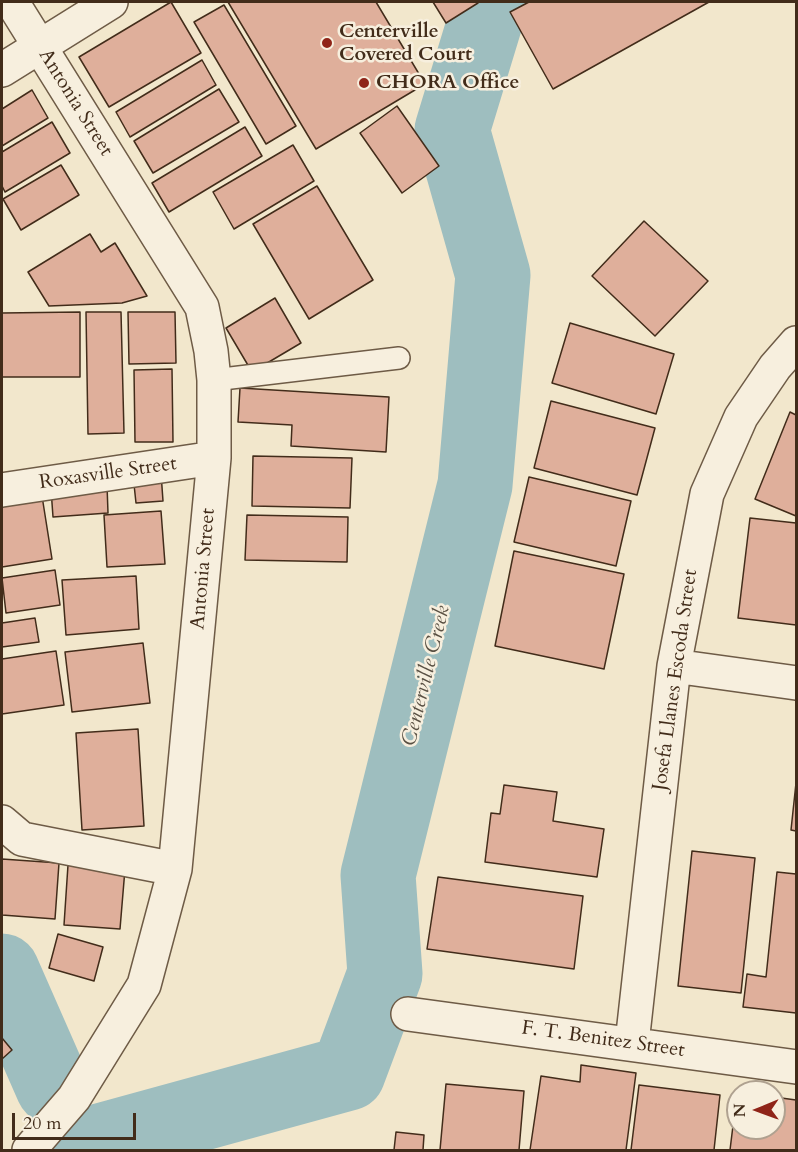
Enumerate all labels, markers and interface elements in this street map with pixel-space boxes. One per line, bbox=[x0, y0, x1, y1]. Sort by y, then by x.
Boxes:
place label: Centerville Covered Court bbox=[339, 20, 472, 67]
marker: Centerville Covered Court bbox=[320, 36, 334, 50]
street label: Antonia Street bbox=[33, 45, 117, 161]
place label: CHORA Office bbox=[376, 71, 520, 95]
marker: CHORA Office bbox=[357, 76, 371, 90]
street label: Roxasville Street bbox=[38, 452, 178, 496]
street label: Antonia Street bbox=[187, 507, 221, 631]
street label: Josefa Llanes Escoda Street bbox=[649, 568, 703, 792]
water label: Centerville Creek bbox=[397, 603, 457, 749]
street label: F. T. Benitez Street bbox=[520, 1017, 686, 1063]
north arrow bbox=[726, 1080, 786, 1140]
scale bar bbox=[15, 1101, 140, 1139]
text: N bbox=[729, 1103, 751, 1117]
text: 20 m bbox=[23, 1111, 62, 1136]

